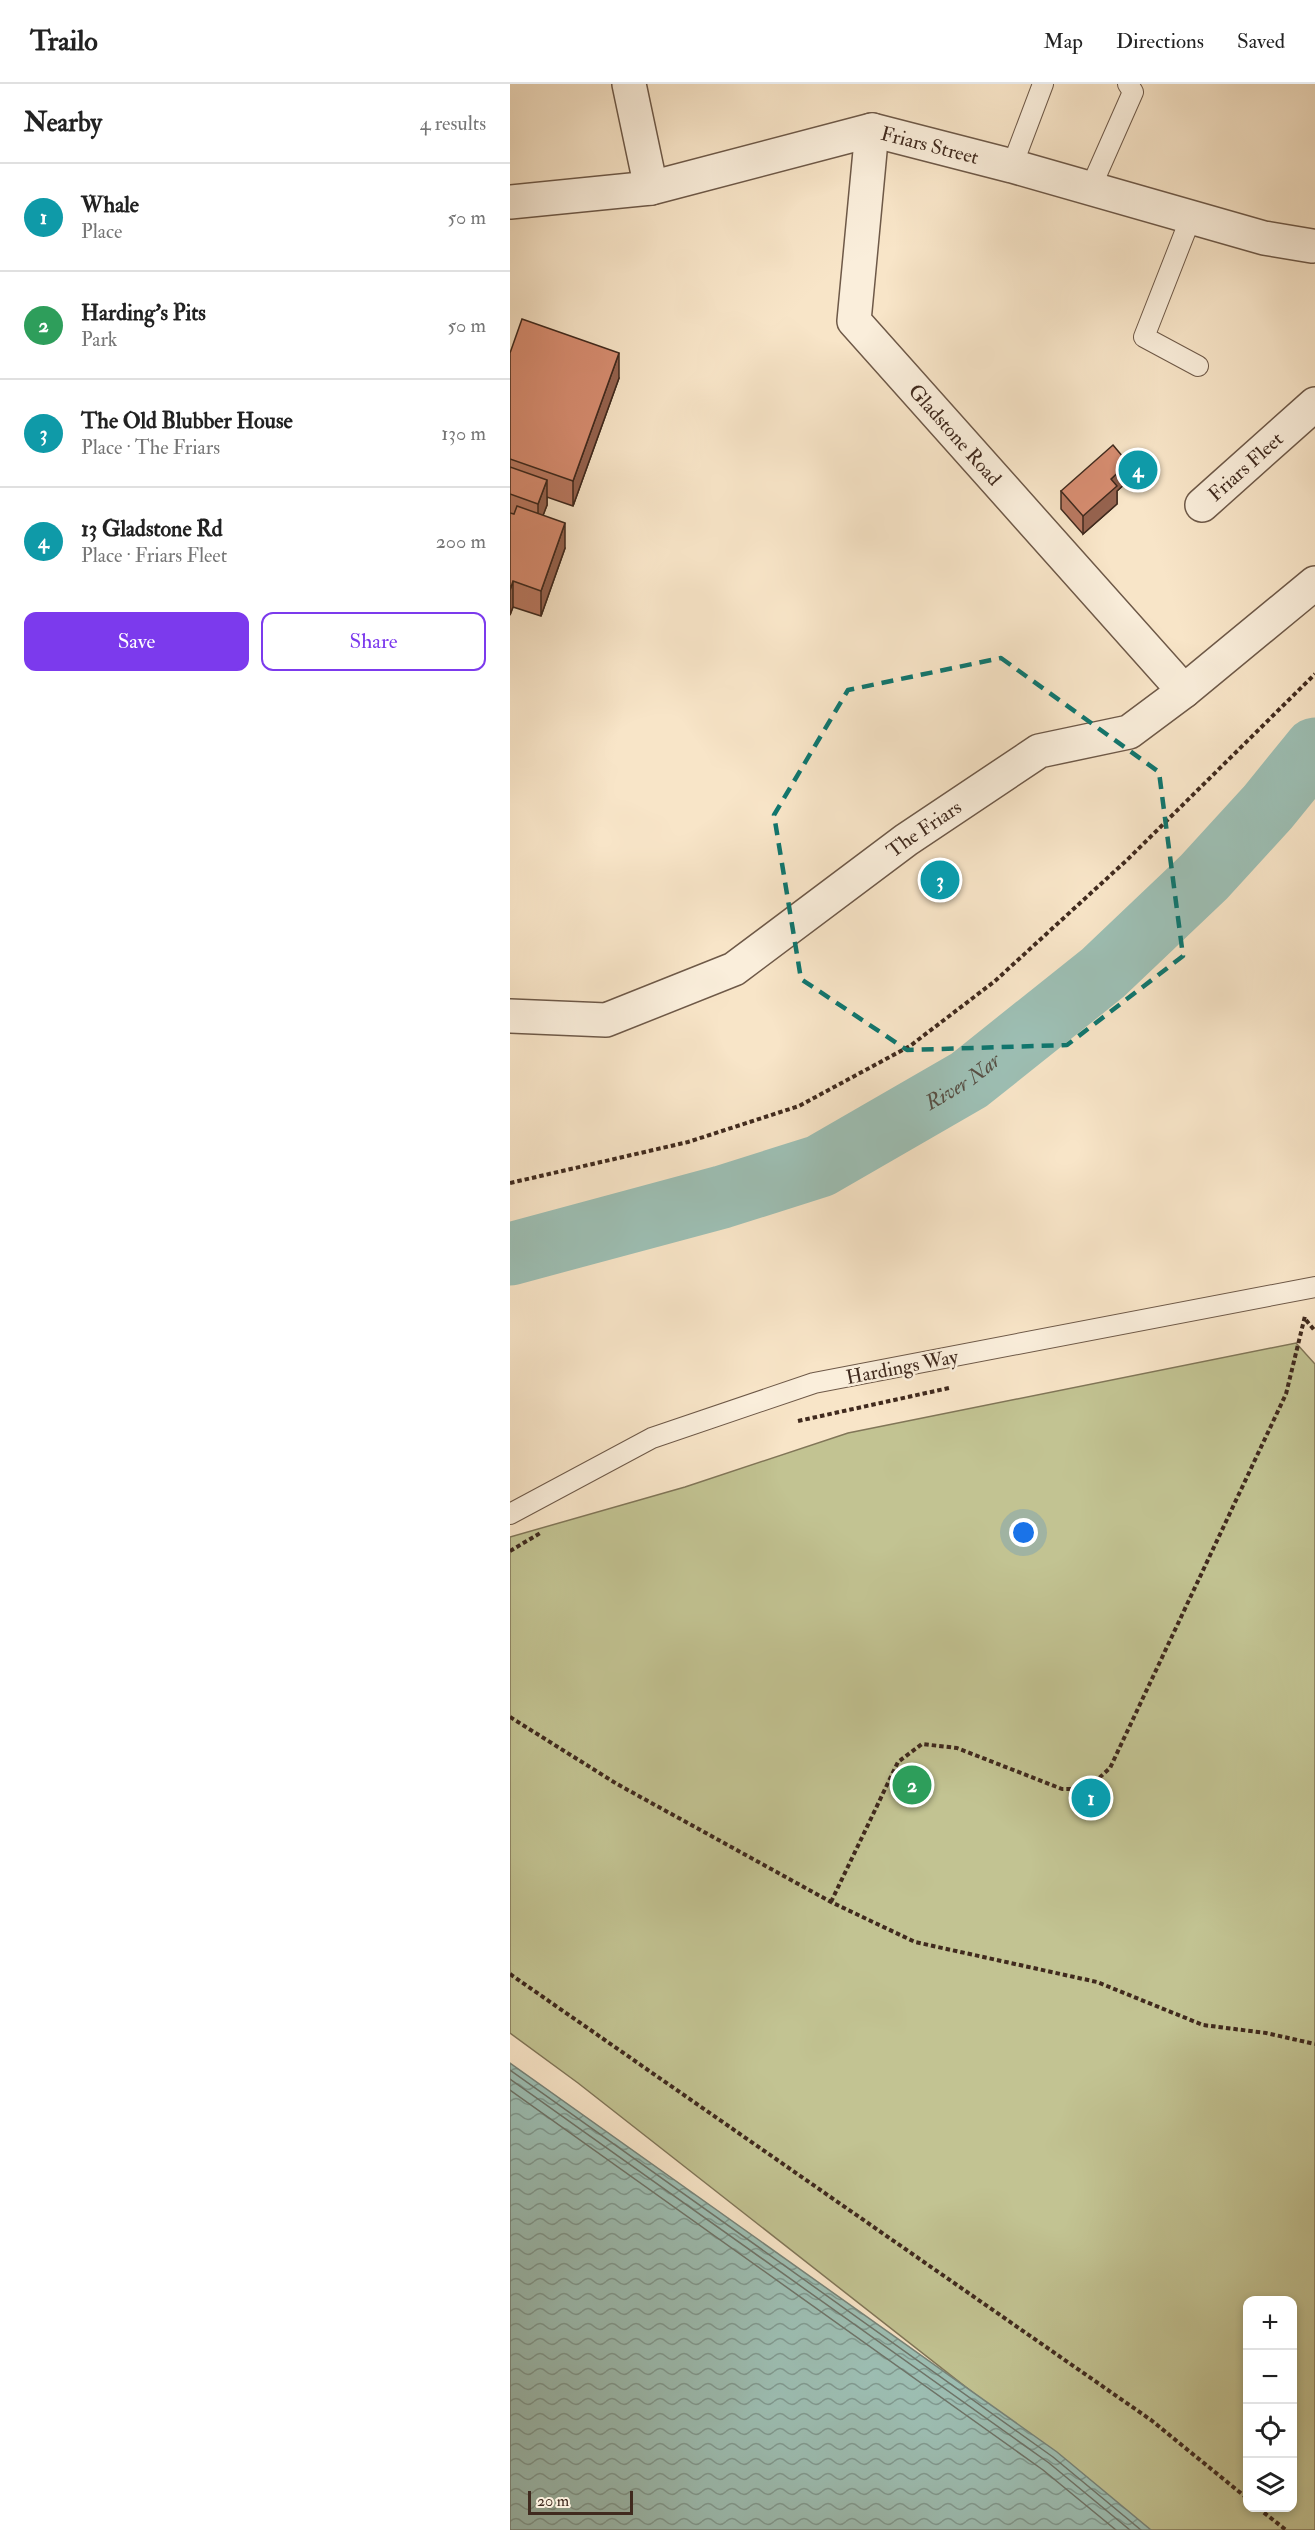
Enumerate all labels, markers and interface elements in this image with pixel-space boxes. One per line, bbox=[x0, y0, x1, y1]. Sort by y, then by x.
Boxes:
text: Trailo bbox=[30, 24, 98, 59]
text: Map bbox=[1043, 28, 1083, 55]
text: Directions bbox=[1116, 28, 1204, 55]
text: Saved bbox=[1237, 28, 1285, 55]
text: Nearby bbox=[24, 107, 102, 139]
text: 4 results bbox=[420, 111, 486, 136]
street label: Friars Street bbox=[878, 120, 982, 170]
text: Whale bbox=[81, 191, 139, 219]
text: 1 bbox=[40, 205, 47, 230]
text: 50 m bbox=[447, 205, 486, 230]
text: Place bbox=[81, 219, 122, 244]
text: Harding's Pits bbox=[81, 299, 206, 327]
text: 2 bbox=[38, 313, 49, 338]
text: 50 m bbox=[447, 313, 486, 338]
text: Park bbox=[81, 327, 117, 352]
street label: Gladstone Road bbox=[903, 379, 1007, 491]
text: The Old Blubber House bbox=[81, 407, 293, 435]
text: 3 bbox=[40, 421, 47, 446]
text: 130 m bbox=[441, 421, 486, 446]
street label: Friars Fleet bbox=[1202, 426, 1288, 506]
text: Place · The Friars bbox=[81, 435, 220, 460]
pin: 4 bbox=[1118, 448, 1158, 492]
text: 13 Gladstone Rd bbox=[81, 515, 223, 543]
text: 4 bbox=[38, 529, 49, 554]
text: 200 m bbox=[436, 529, 486, 554]
text: Place · Friars Fleet bbox=[81, 543, 227, 568]
button: Save bbox=[24, 612, 249, 671]
button: Share bbox=[261, 612, 486, 671]
street label: The Friars bbox=[881, 794, 966, 863]
pin: 3 bbox=[920, 858, 960, 902]
water label: River Nar bbox=[919, 1046, 1007, 1117]
street label: Hardings Way bbox=[844, 1344, 961, 1390]
your location bbox=[1009, 1518, 1038, 1547]
pin: 2 bbox=[892, 1762, 932, 1808]
pin: 1 bbox=[1072, 1776, 1110, 1820]
map controls bbox=[1243, 2296, 1297, 2512]
button: + bbox=[1243, 2296, 1297, 2350]
button: − bbox=[1243, 2350, 1297, 2404]
button: locate bbox=[1243, 2404, 1297, 2458]
button: layers bbox=[1243, 2458, 1297, 2512]
scale bar bbox=[528, 2488, 633, 2516]
text: 20 m bbox=[537, 2491, 569, 2511]

